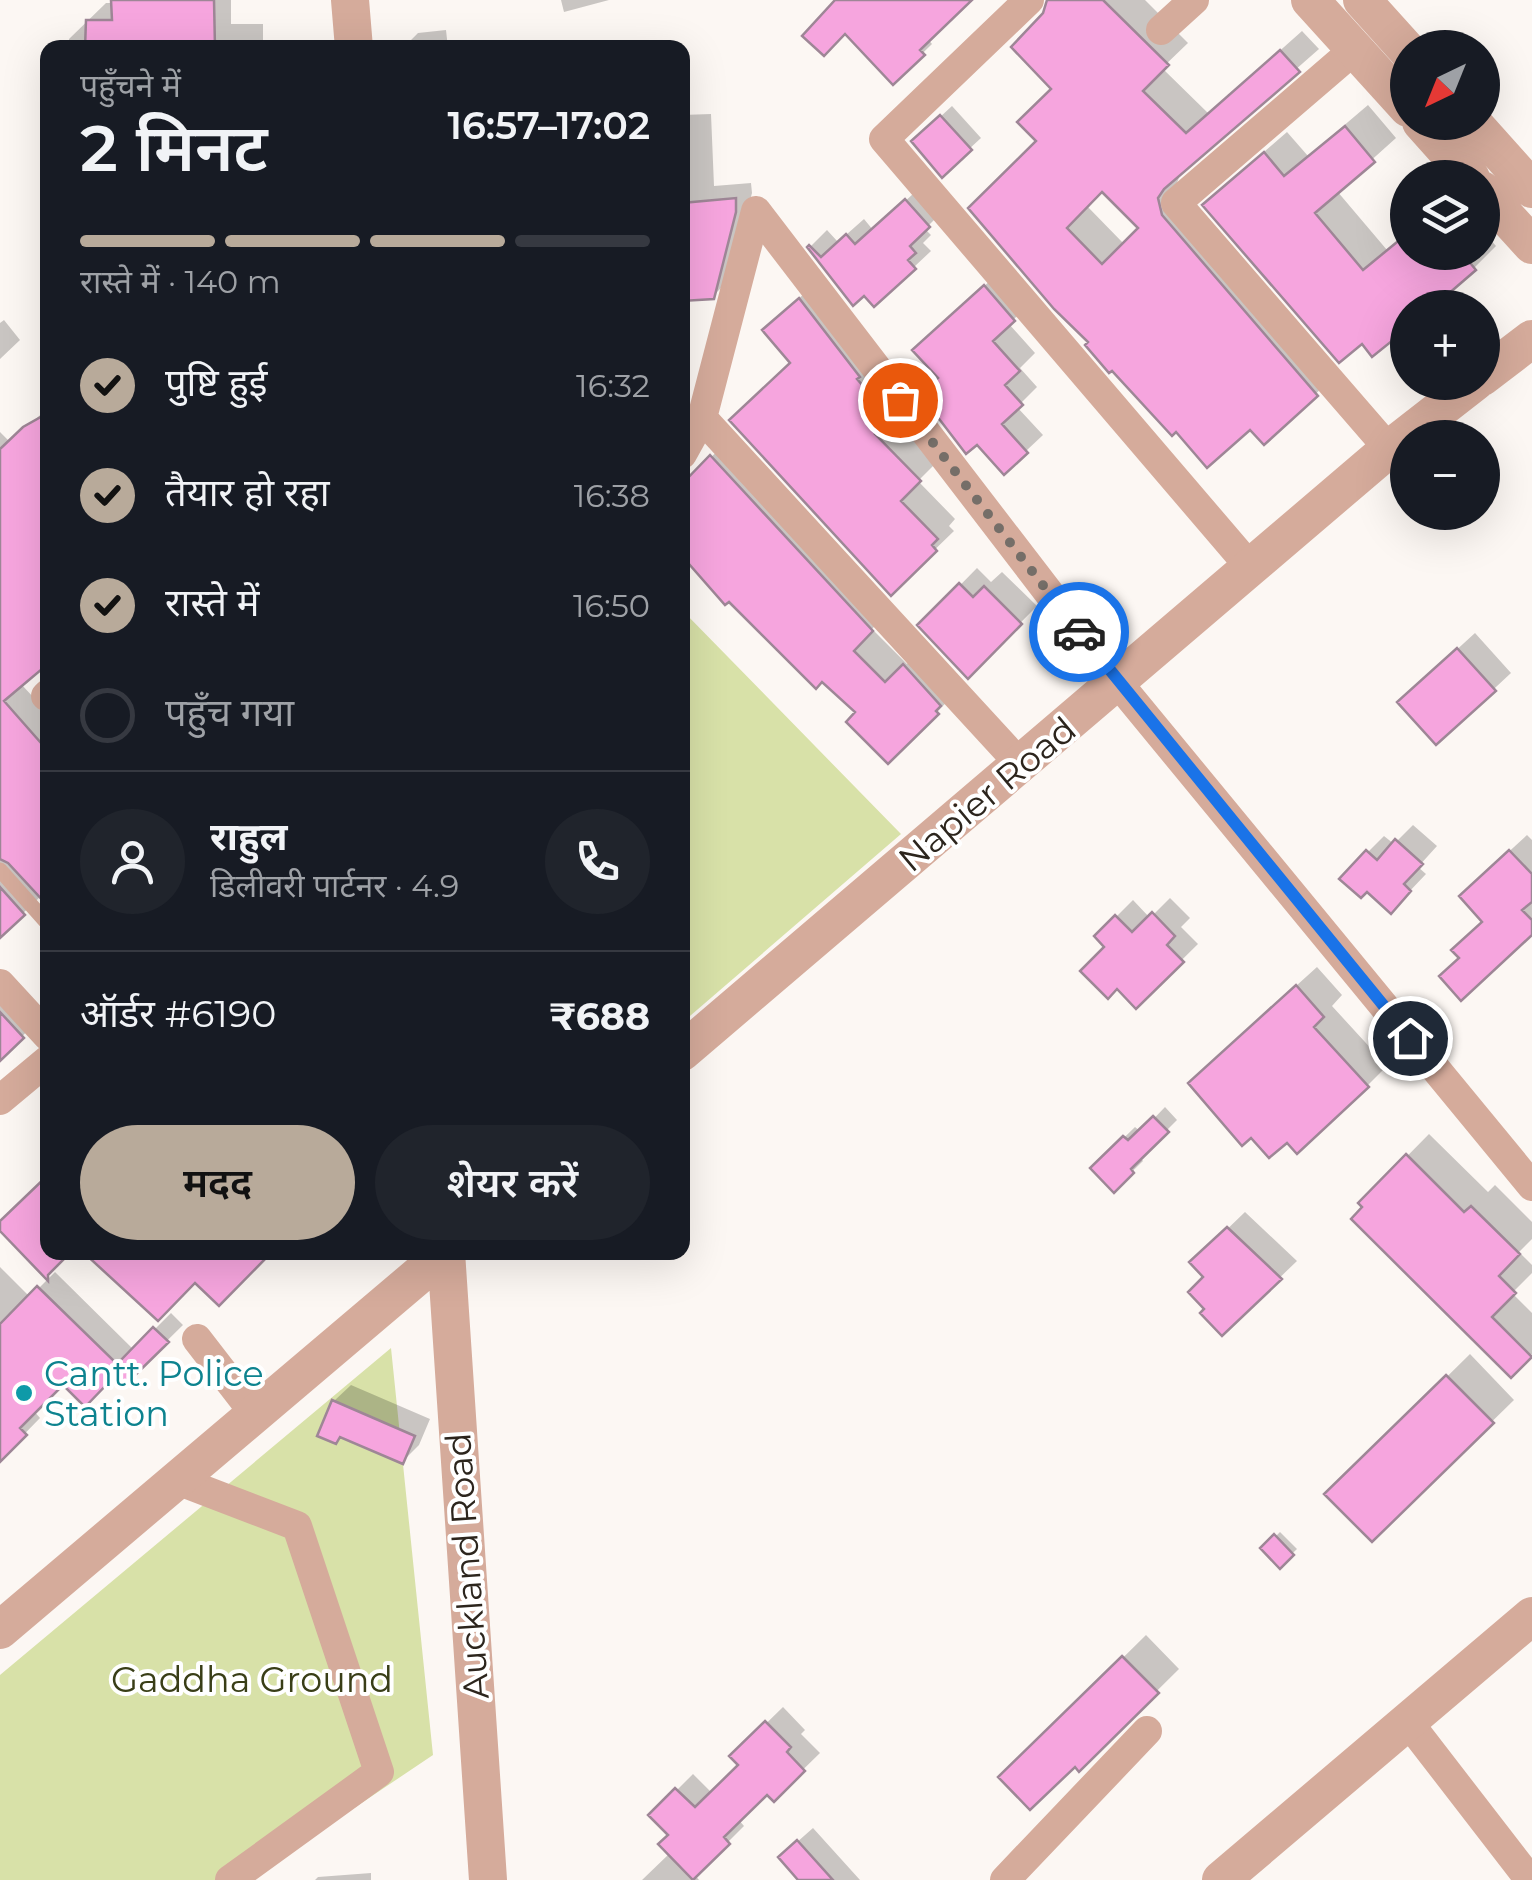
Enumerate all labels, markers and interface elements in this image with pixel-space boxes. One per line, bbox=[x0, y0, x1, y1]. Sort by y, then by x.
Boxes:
north arrow bbox=[1390, 30, 1500, 140]
map controls bbox=[1390, 30, 1500, 530]
text: पहुँचने में bbox=[80, 66, 181, 105]
text: 16:57–17:02 bbox=[448, 102, 650, 149]
text: 2 मिनट bbox=[80, 108, 268, 187]
button: layers bbox=[1390, 160, 1500, 270]
text: रास्ते में · 140 m bbox=[80, 262, 281, 301]
button: + bbox=[1390, 290, 1500, 400]
icon: check bbox=[80, 358, 135, 413]
pin bbox=[858, 358, 943, 443]
text: पुष्टि हुई bbox=[165, 359, 267, 406]
text: 16:32 bbox=[576, 366, 650, 405]
icon: bag bbox=[873, 373, 928, 428]
button: − bbox=[1390, 420, 1500, 530]
icon: check bbox=[80, 468, 135, 523]
text: तैयार हो रहा bbox=[165, 469, 330, 516]
text: 16:38 bbox=[574, 476, 650, 515]
icon: check bbox=[80, 578, 135, 633]
text: रास्ते में bbox=[165, 579, 260, 626]
courier bbox=[1029, 582, 1129, 682]
text: 16:50 bbox=[573, 586, 650, 625]
icon: car bbox=[1052, 605, 1107, 660]
text: पहुँच गया bbox=[165, 689, 294, 736]
street label: Napier Road bbox=[890, 707, 1084, 881]
button: person bbox=[80, 809, 185, 914]
button: phone bbox=[545, 809, 650, 914]
text: राहुल bbox=[210, 813, 287, 860]
text: डिलीवरी पार्टनर · 4.9 bbox=[210, 866, 459, 905]
text: ऑर्डर #6190 bbox=[80, 990, 276, 1037]
text: ₹688 bbox=[549, 993, 650, 1040]
pin bbox=[1368, 996, 1453, 1081]
icon: home bbox=[1383, 1011, 1438, 1066]
button: मदद bbox=[80, 1125, 355, 1240]
button: शेयर करें bbox=[375, 1125, 650, 1240]
place label: Cantt. Police Station bbox=[44, 1352, 264, 1435]
marker: Cantt. Police Station bbox=[13, 1382, 35, 1404]
street label: Auckland Road bbox=[436, 1431, 498, 1701]
park label: Gaddha Ground bbox=[111, 1658, 393, 1701]

